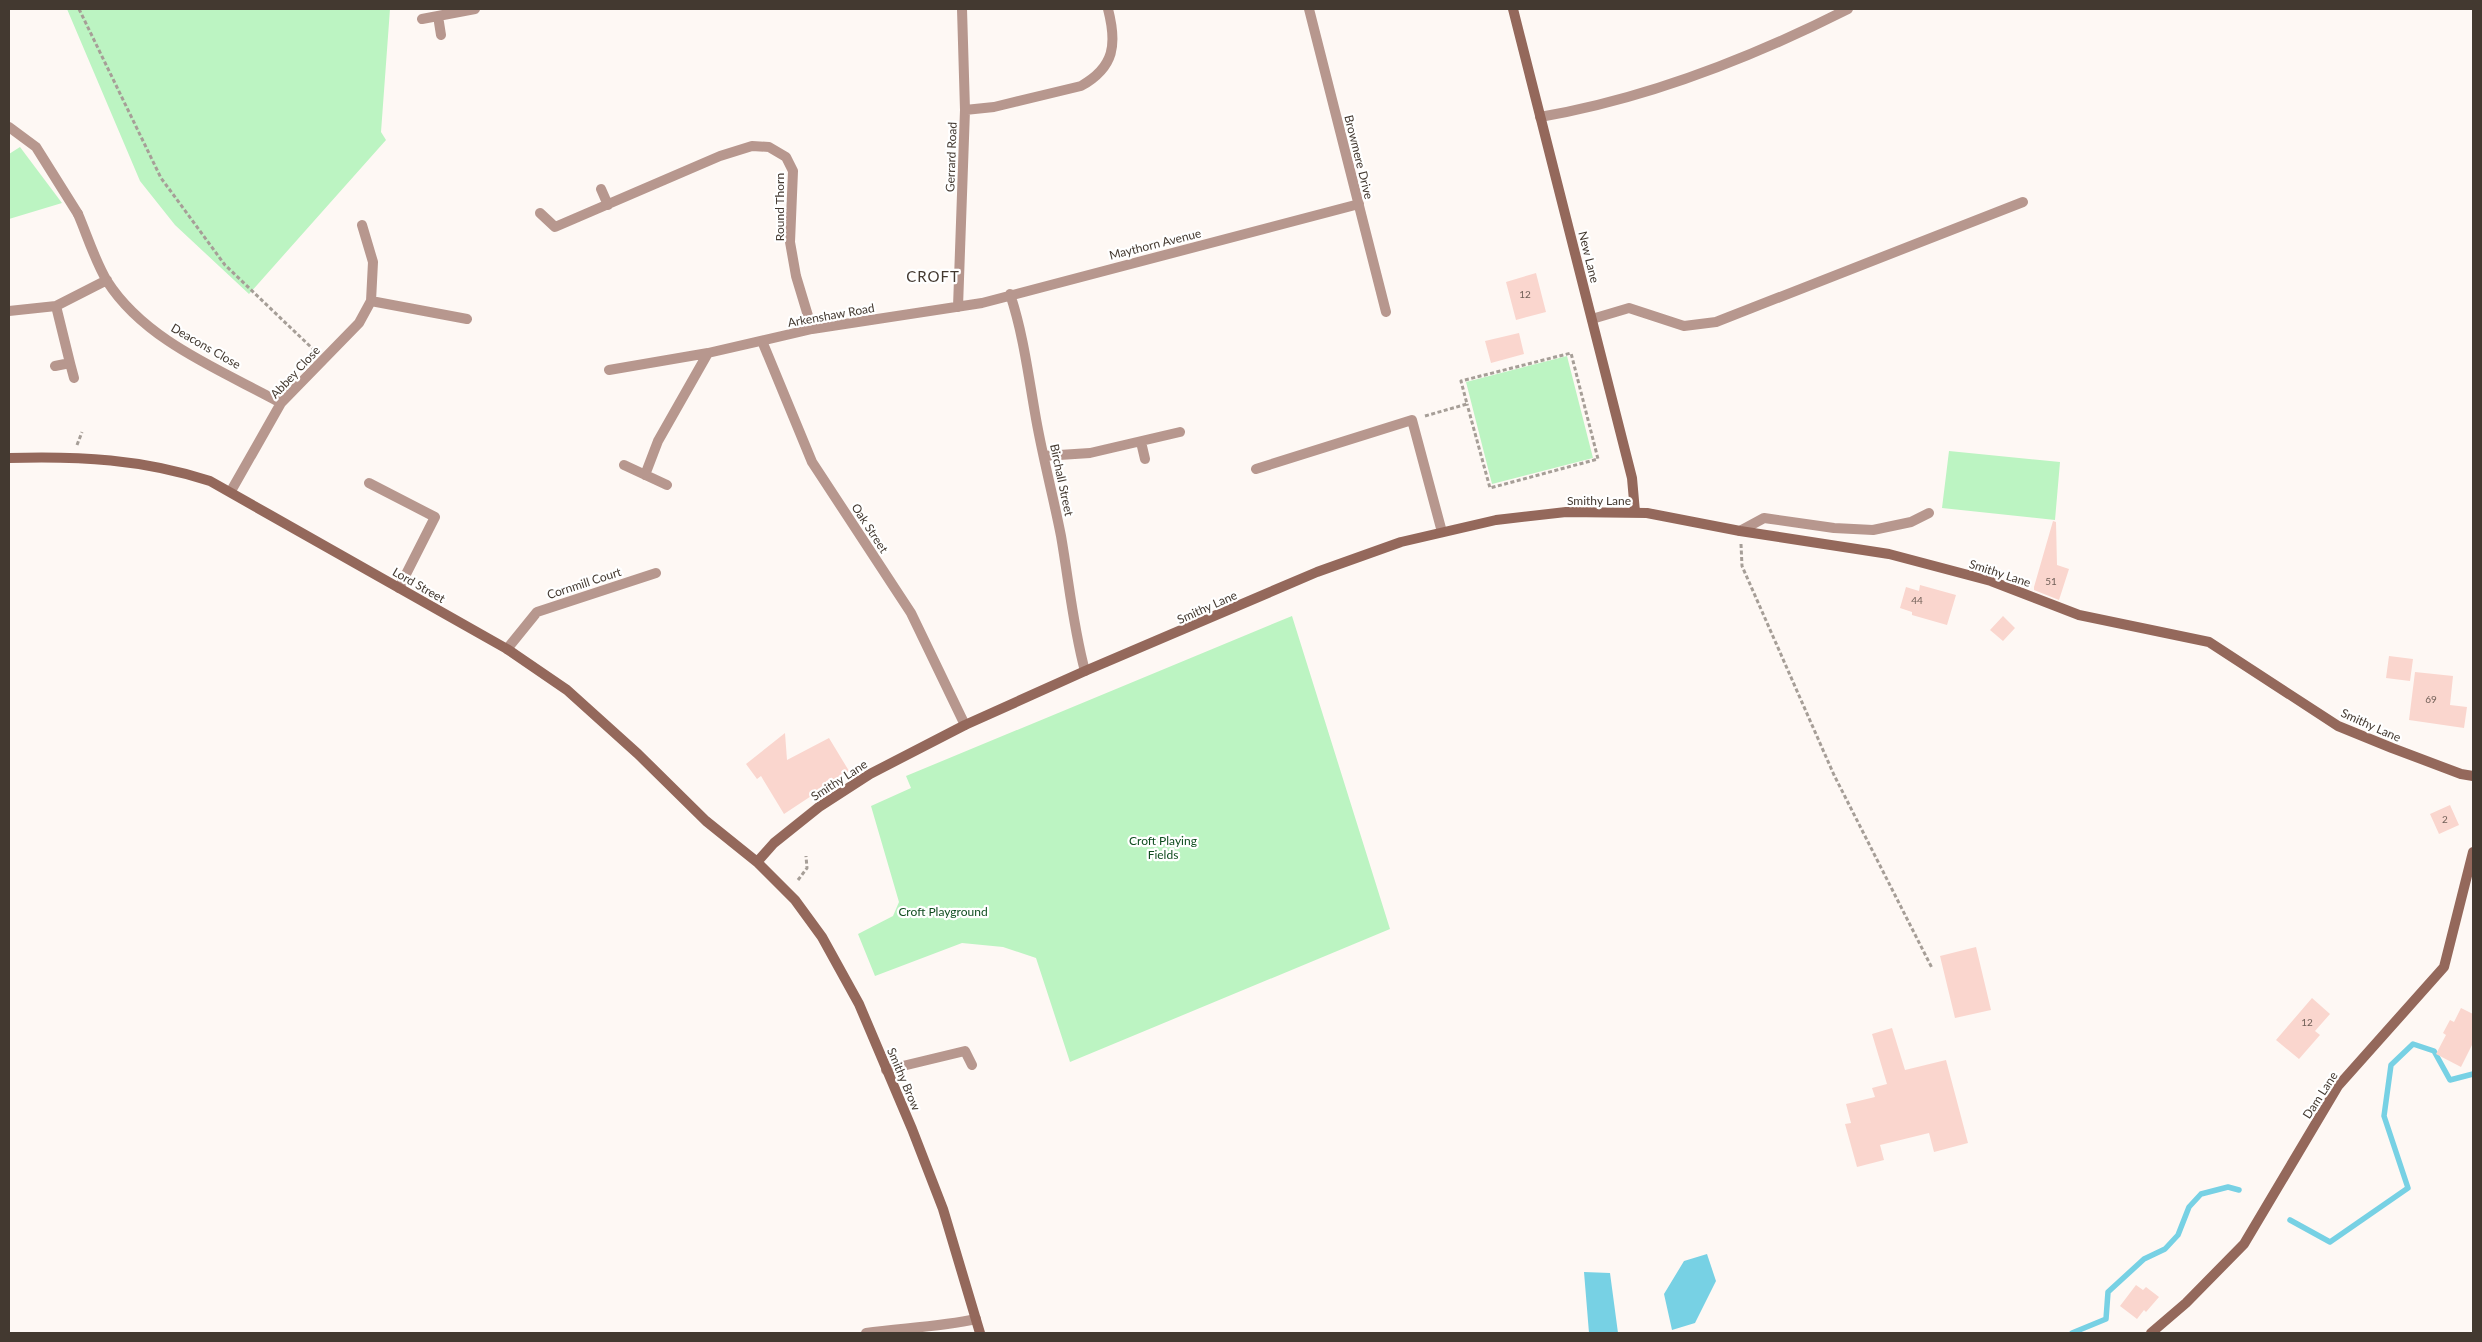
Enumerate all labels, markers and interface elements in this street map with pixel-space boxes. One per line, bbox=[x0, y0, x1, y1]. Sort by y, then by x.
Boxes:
street label: Browmere Drive bbox=[1341, 113, 1377, 201]
street label: Gerrard Road bbox=[942, 122, 960, 192]
street label: Round Thorn bbox=[772, 173, 787, 241]
street label: Maythorn Avenue bbox=[1107, 225, 1203, 263]
street label: New Lane bbox=[1575, 230, 1603, 284]
district label: CROFT bbox=[906, 267, 960, 285]
house number: 12 bbox=[1519, 288, 1531, 300]
street label: Arkenshaw Road bbox=[786, 300, 876, 330]
street label: Deacons Close bbox=[169, 320, 243, 372]
street label: Abbey Close bbox=[267, 343, 323, 401]
street label: Birchall Street bbox=[1047, 443, 1077, 518]
street label: Smithy Lane bbox=[1567, 493, 1631, 508]
street label: Oak Street bbox=[848, 500, 892, 556]
street label: Smithy Lane bbox=[1967, 556, 2033, 590]
street label: Lord Street bbox=[390, 564, 448, 606]
street label: Cornmill Court bbox=[545, 564, 624, 602]
house number: 51 bbox=[2045, 575, 2057, 587]
street label: Smithy Lane bbox=[1175, 587, 1239, 627]
house number: 44 bbox=[1911, 594, 1923, 606]
house number: 69 bbox=[2425, 693, 2437, 705]
street label: Smithy Lane bbox=[2339, 705, 2403, 745]
street label: Smithy Lane bbox=[808, 756, 870, 804]
house number: 2 bbox=[2442, 813, 2448, 825]
park label: Croft Playing Fields bbox=[1129, 833, 1197, 862]
park label: Croft Playground bbox=[898, 904, 988, 919]
house number: 12 bbox=[2301, 1016, 2313, 1028]
street label: Smithy Brow bbox=[884, 1045, 924, 1113]
street label: Dam Lane bbox=[2299, 1069, 2341, 1121]

